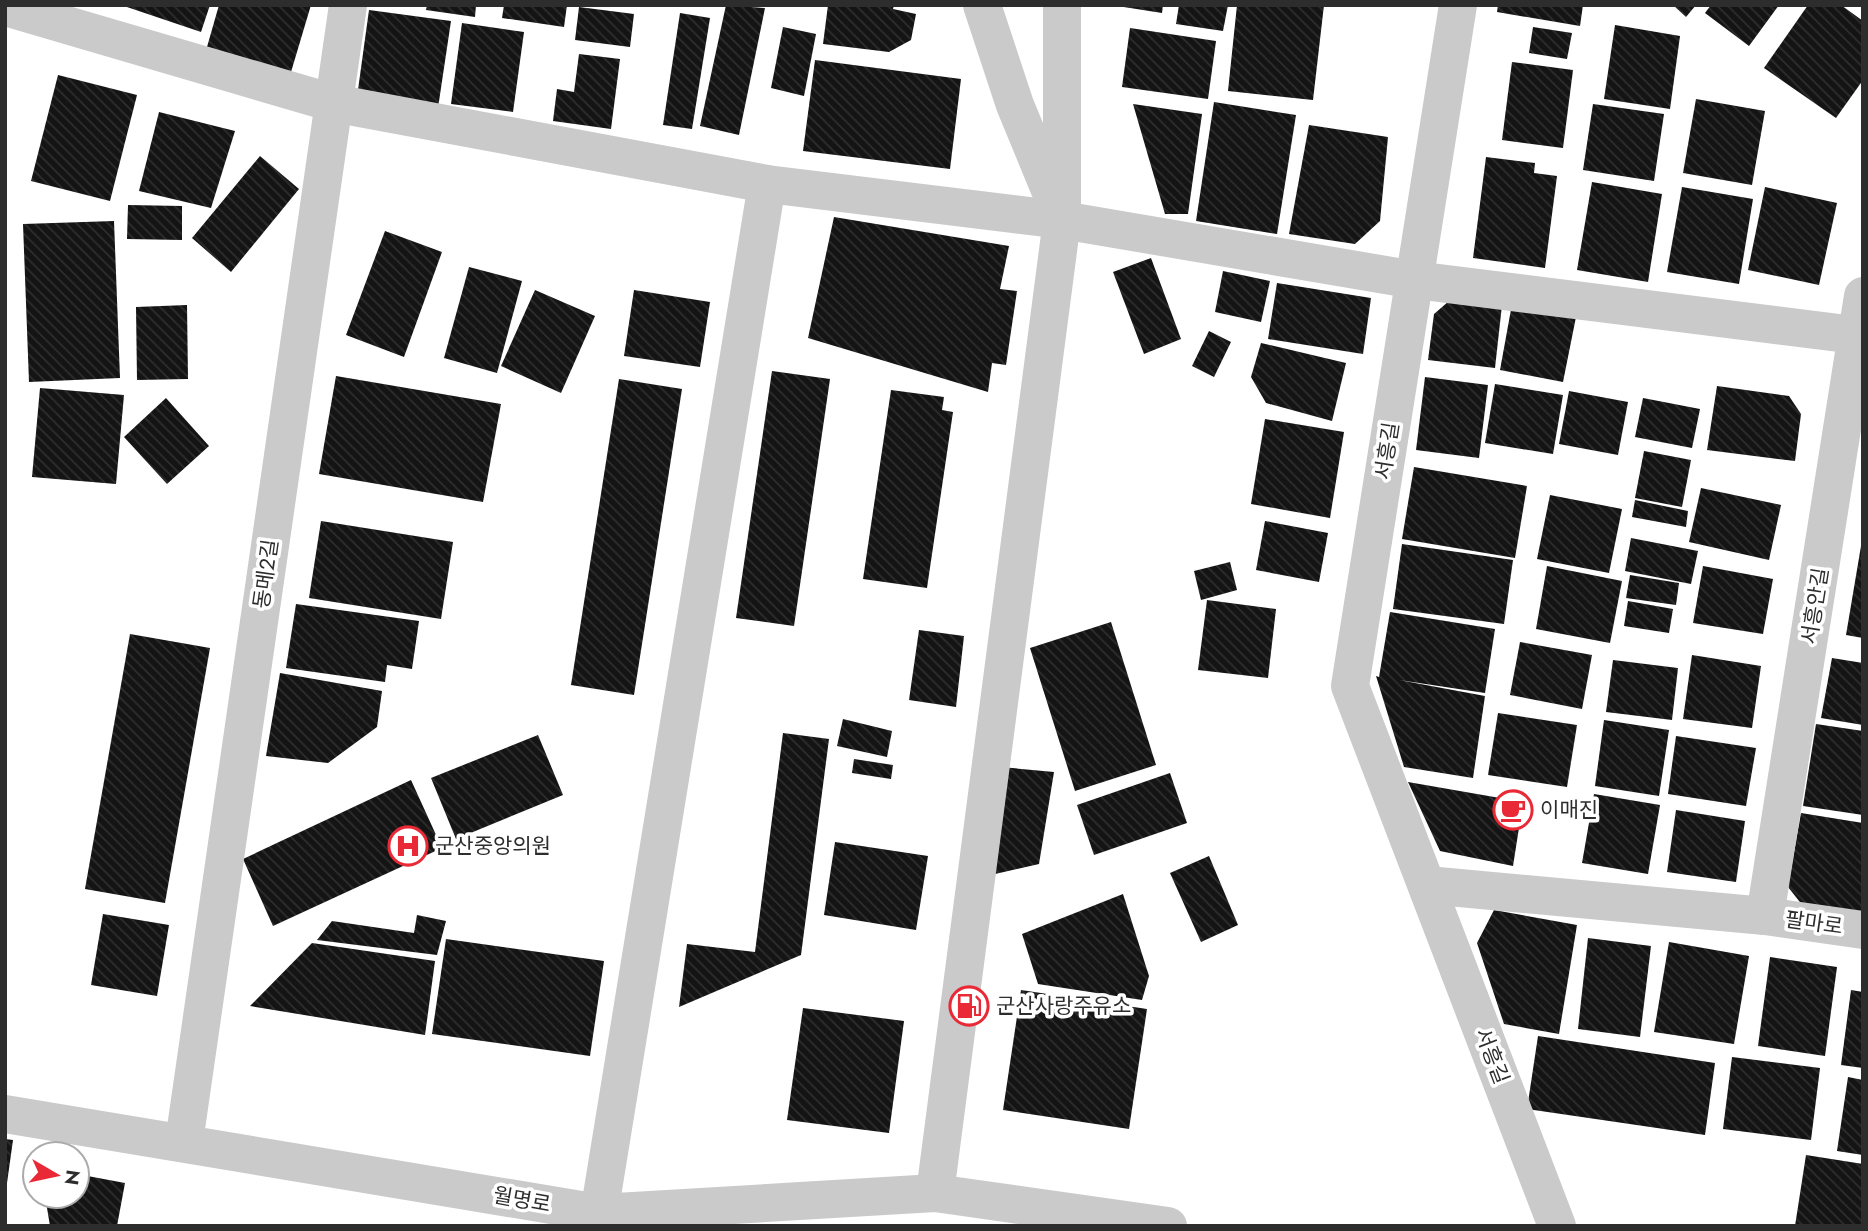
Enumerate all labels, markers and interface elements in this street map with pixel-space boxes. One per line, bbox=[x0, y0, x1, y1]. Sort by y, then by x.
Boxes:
street label: 서흥길 bbox=[1368, 420, 1406, 482]
street label: 동메2길 bbox=[246, 537, 286, 611]
street label: 서흥안길 bbox=[1794, 565, 1836, 647]
cafe icon: 이매진 bbox=[1492, 789, 1534, 831]
place label: 이매진 bbox=[1540, 795, 1598, 825]
hospital icon: 군산중앙의원 bbox=[387, 825, 429, 867]
place label: 군산중앙의원 bbox=[435, 831, 551, 861]
street label: 팔마로 bbox=[1783, 904, 1845, 942]
fuel station icon: 군산사랑주유소 bbox=[948, 985, 990, 1027]
place label: 군산사랑주유소 bbox=[996, 991, 1131, 1021]
street label: 서흥길 bbox=[1468, 1024, 1516, 1088]
north arrow bbox=[21, 1140, 91, 1210]
text: N bbox=[58, 1168, 87, 1187]
street label: 월명로 bbox=[491, 1180, 553, 1220]

